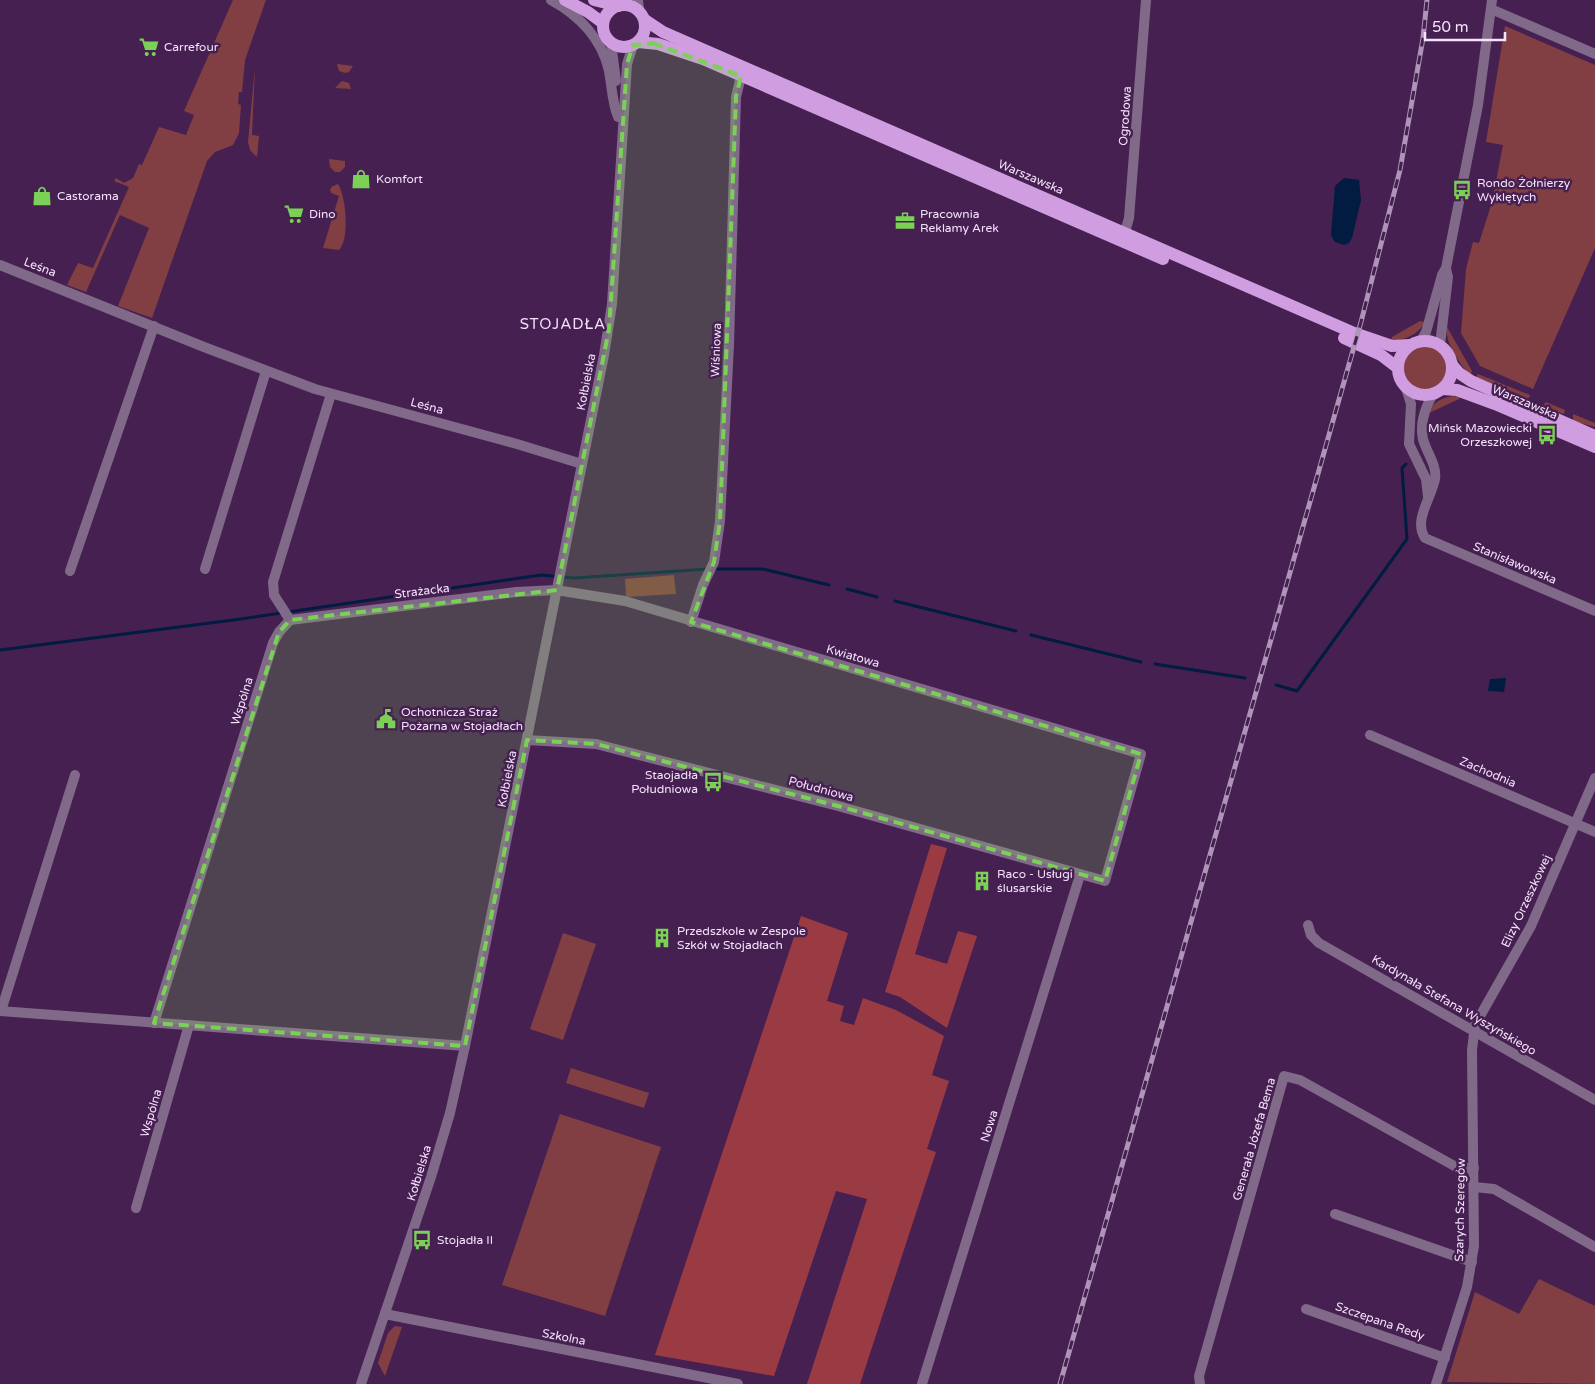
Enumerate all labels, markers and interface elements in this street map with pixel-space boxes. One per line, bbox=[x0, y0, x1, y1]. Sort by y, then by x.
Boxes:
scale bar bbox=[1425, 10, 1505, 42]
text: 50 m bbox=[1432, 18, 1469, 36]
supermarket icon: Carrefour bbox=[138, 36, 160, 58]
place label: Carrefour bbox=[164, 40, 219, 54]
street label: Ogrodowa bbox=[1116, 86, 1134, 146]
street label: Warszawska bbox=[996, 157, 1066, 197]
shop icon: Komfort bbox=[350, 168, 372, 190]
place label: Komfort bbox=[376, 172, 423, 186]
place label: Rondo Żołnierzy Wyklętych bbox=[1477, 176, 1571, 204]
bus stop icon: Rondo Żołnierzy Wyklętych bbox=[1451, 179, 1473, 201]
shop icon: Castorama bbox=[31, 185, 53, 207]
place label: Castorama bbox=[57, 189, 119, 203]
supermarket icon: Dino bbox=[283, 203, 305, 225]
place label: Dino bbox=[309, 207, 335, 221]
place label: Pracownia Reklamy Arek bbox=[920, 207, 999, 235]
office icon: Pracownia Reklamy Arek bbox=[894, 210, 916, 232]
street label: Leśna bbox=[22, 254, 58, 280]
district label: STOJADŁA bbox=[520, 315, 606, 333]
street label: Wiśniowa bbox=[708, 323, 724, 377]
street label: Kołbielska bbox=[574, 352, 598, 412]
street label: Warszawska bbox=[1490, 382, 1560, 422]
street label: Leśna bbox=[409, 395, 445, 417]
place label: Mińsk Mazowiecki Orzeszkowej bbox=[1428, 421, 1532, 449]
bus stop icon: Mińsk Mazowiecki Orzeszkowej bbox=[1536, 424, 1558, 446]
street label: Stanisławowska bbox=[1471, 539, 1559, 587]
street label: Strażacka bbox=[394, 581, 450, 601]
street label: Kwiatowa bbox=[825, 642, 881, 670]
street label: Wspólna bbox=[228, 675, 256, 727]
place label: Ochotnicza Straż Pożarna w Stojadłach bbox=[401, 705, 523, 733]
public building icon: Ochotnicza Straż Pożarna w Stojadłach bbox=[375, 708, 397, 730]
street label: Kołbielska bbox=[495, 749, 519, 809]
street label: Zachodnia bbox=[1458, 754, 1518, 790]
place label: Staojadła Południowa bbox=[631, 768, 698, 796]
bus stop icon: Staojadła Południowa bbox=[702, 771, 724, 793]
street label: Południowa bbox=[787, 774, 855, 804]
street label: Elizy Orzeszkowej bbox=[1498, 852, 1554, 950]
place label: Raco - Usługi ślusarskie bbox=[997, 867, 1073, 895]
building icon: Raco - Usługi ślusarskie bbox=[971, 870, 993, 892]
place label: Przedszkole w Zespole Szkół w Stojadłach bbox=[677, 924, 806, 952]
building icon: Przedszkole w Zespole Szkół w Stojadłach bbox=[651, 927, 673, 949]
street label: Kardynała Stefana Wyszyńskiego bbox=[1369, 952, 1539, 1058]
street label: Generała Józefa Bema bbox=[1230, 1076, 1278, 1202]
street label: Wspólna bbox=[137, 1087, 165, 1139]
street label: Nowa bbox=[978, 1108, 1000, 1144]
street label: Kołbielska bbox=[404, 1143, 434, 1203]
street label: Szarych Szeregów bbox=[1452, 1158, 1468, 1262]
bus stop icon: Stojadła II bbox=[411, 1229, 433, 1251]
place label: Stojadła II bbox=[437, 1233, 493, 1247]
street label: Szczepana Redy bbox=[1334, 1299, 1427, 1343]
street label: Szkolna bbox=[541, 1326, 587, 1348]

